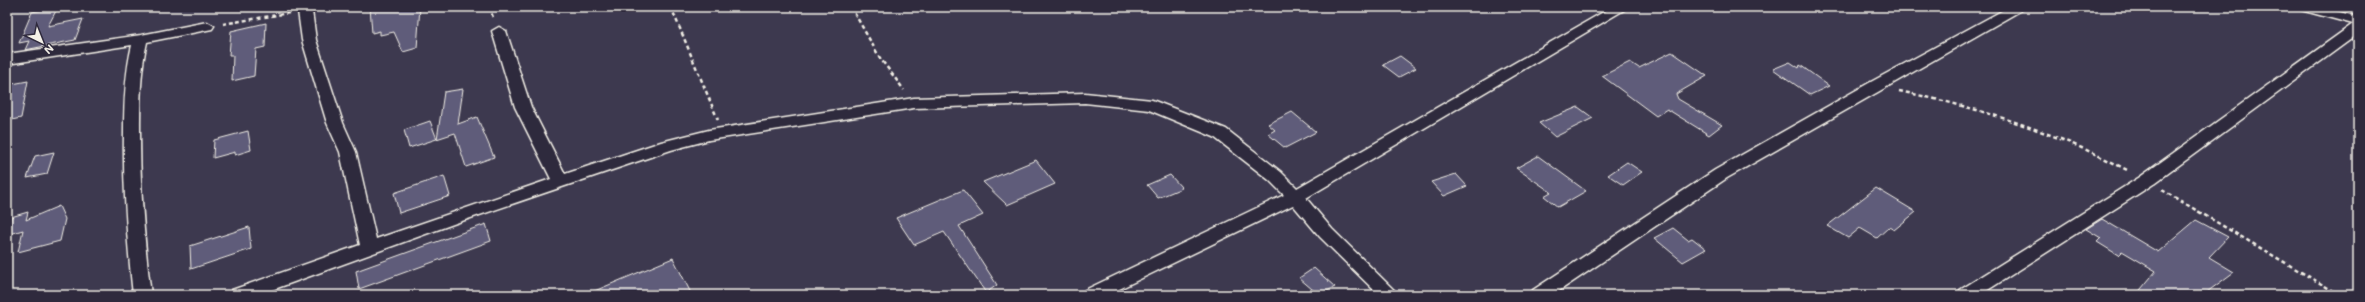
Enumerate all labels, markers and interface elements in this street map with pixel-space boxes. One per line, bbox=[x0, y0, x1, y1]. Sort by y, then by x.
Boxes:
north arrow bbox=[22, 22, 62, 62]
text: N bbox=[41, 41, 57, 58]

